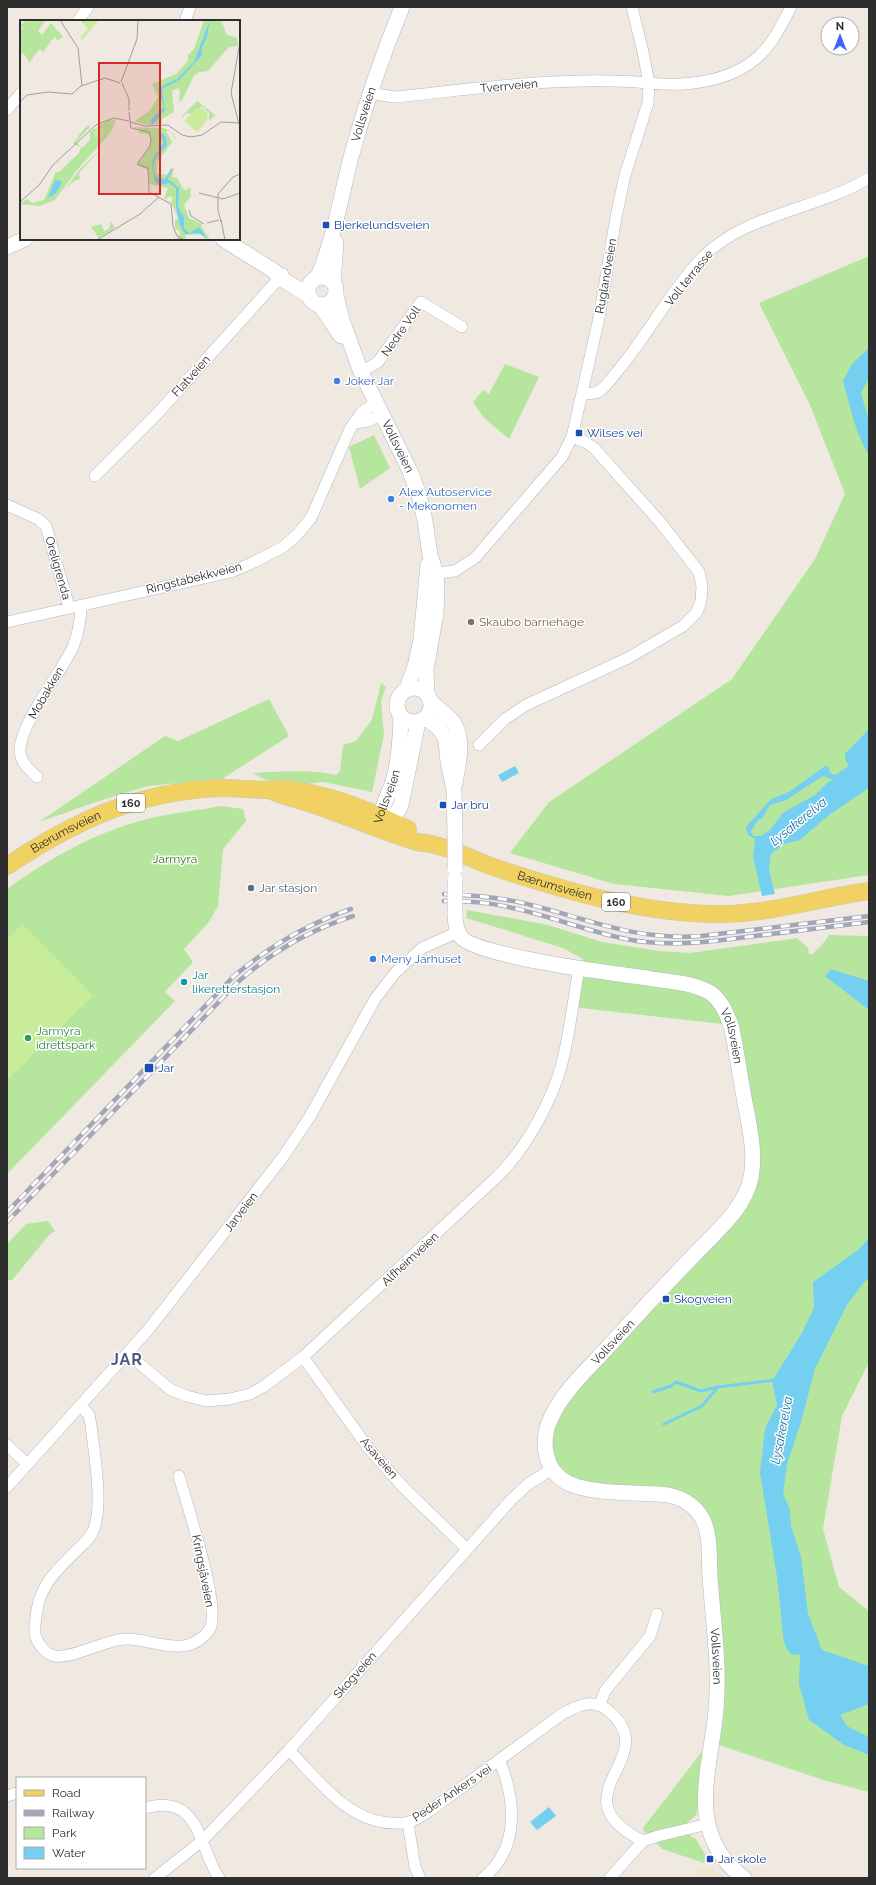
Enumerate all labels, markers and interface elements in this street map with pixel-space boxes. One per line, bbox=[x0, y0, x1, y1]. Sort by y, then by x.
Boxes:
north arrow bbox=[820, 16, 860, 56]
inset map bbox=[20, 20, 240, 240]
text: N bbox=[836, 20, 844, 33]
street label: Tverrveien bbox=[480, 77, 538, 95]
street label: Vollsveien bbox=[349, 85, 379, 143]
place label: Bjerkelundsveien bbox=[334, 218, 429, 232]
marker: Bjerkelundsveien bbox=[321, 220, 331, 230]
street label: Ruglandveien bbox=[592, 237, 620, 315]
street label: Voll terrasse bbox=[662, 247, 716, 309]
street label: Nedre Voll bbox=[379, 302, 424, 359]
street label: Flatveien bbox=[169, 352, 213, 400]
place label: Joker Jar bbox=[345, 374, 395, 388]
marker: Joker Jar bbox=[332, 376, 342, 386]
street label: Vollsveien bbox=[379, 418, 417, 475]
place label: Wilses vei bbox=[587, 426, 643, 440]
marker: Wilses vei bbox=[574, 428, 584, 438]
place label: Alex Autoservice - Mekonomen bbox=[399, 485, 492, 513]
marker: Alex Autoservice - Mekonomen bbox=[386, 494, 396, 504]
street label: Oreligrenda bbox=[42, 535, 74, 601]
street label: Ringstabekkveien bbox=[145, 559, 243, 597]
place label: Skaubo barnehage bbox=[479, 615, 584, 629]
marker: Skaubo barnehage bbox=[466, 617, 476, 627]
street label: Mobakken bbox=[25, 664, 67, 722]
street label: Vollsveien bbox=[371, 768, 403, 825]
road number: 160 bbox=[117, 794, 145, 812]
water label: Lysakerelva bbox=[767, 794, 830, 849]
place label: Jar bru bbox=[451, 798, 489, 812]
marker: Jar bru bbox=[438, 800, 448, 810]
street label: Bærumsveien bbox=[28, 808, 103, 856]
park label: Jarmyra bbox=[153, 852, 197, 866]
street label: Bærumsveien bbox=[516, 868, 594, 903]
place label: Jar stasjon bbox=[259, 881, 317, 895]
marker: Jar stasjon bbox=[246, 883, 256, 893]
road number: 160 bbox=[602, 893, 630, 911]
place label: Meny Jarhuset bbox=[381, 952, 462, 966]
marker: Meny Jarhuset bbox=[368, 954, 378, 964]
place label: Jar likeretterstasjon bbox=[192, 968, 280, 996]
marker: Jar likeretterstasjon bbox=[179, 977, 189, 987]
street label: Vollsveien bbox=[718, 1006, 745, 1065]
place label: Jarmyra idrettspark bbox=[36, 1024, 96, 1052]
marker: Jarmyra idrettspark bbox=[23, 1033, 33, 1043]
place label: Jar bbox=[158, 1061, 175, 1075]
marker: Jar bbox=[143, 1062, 155, 1074]
street label: Jarveien bbox=[221, 1189, 261, 1235]
street label: Alfheimveien bbox=[379, 1229, 441, 1289]
place label: Skogveien bbox=[674, 1292, 732, 1306]
marker: Skogveien bbox=[661, 1294, 671, 1304]
street label: Vollsveien bbox=[589, 1317, 637, 1367]
district label: JAR bbox=[111, 1350, 143, 1369]
water label: Lysakerelva bbox=[768, 1395, 795, 1465]
street label: Asaveien bbox=[357, 1435, 401, 1481]
street label: Kringsjåveien bbox=[189, 1533, 217, 1609]
street label: Vollsveien bbox=[707, 1627, 724, 1684]
street label: Skogveien bbox=[330, 1649, 380, 1701]
street label: Peder Ankers vei bbox=[410, 1761, 494, 1825]
legend bbox=[16, 1777, 146, 1869]
text: Road bbox=[52, 1786, 81, 1800]
text: Railway bbox=[52, 1806, 95, 1820]
text: Park bbox=[52, 1826, 77, 1840]
text: Water bbox=[52, 1846, 86, 1860]
place label: Jar skole bbox=[718, 1852, 766, 1866]
marker: Jar skole bbox=[705, 1854, 715, 1864]

